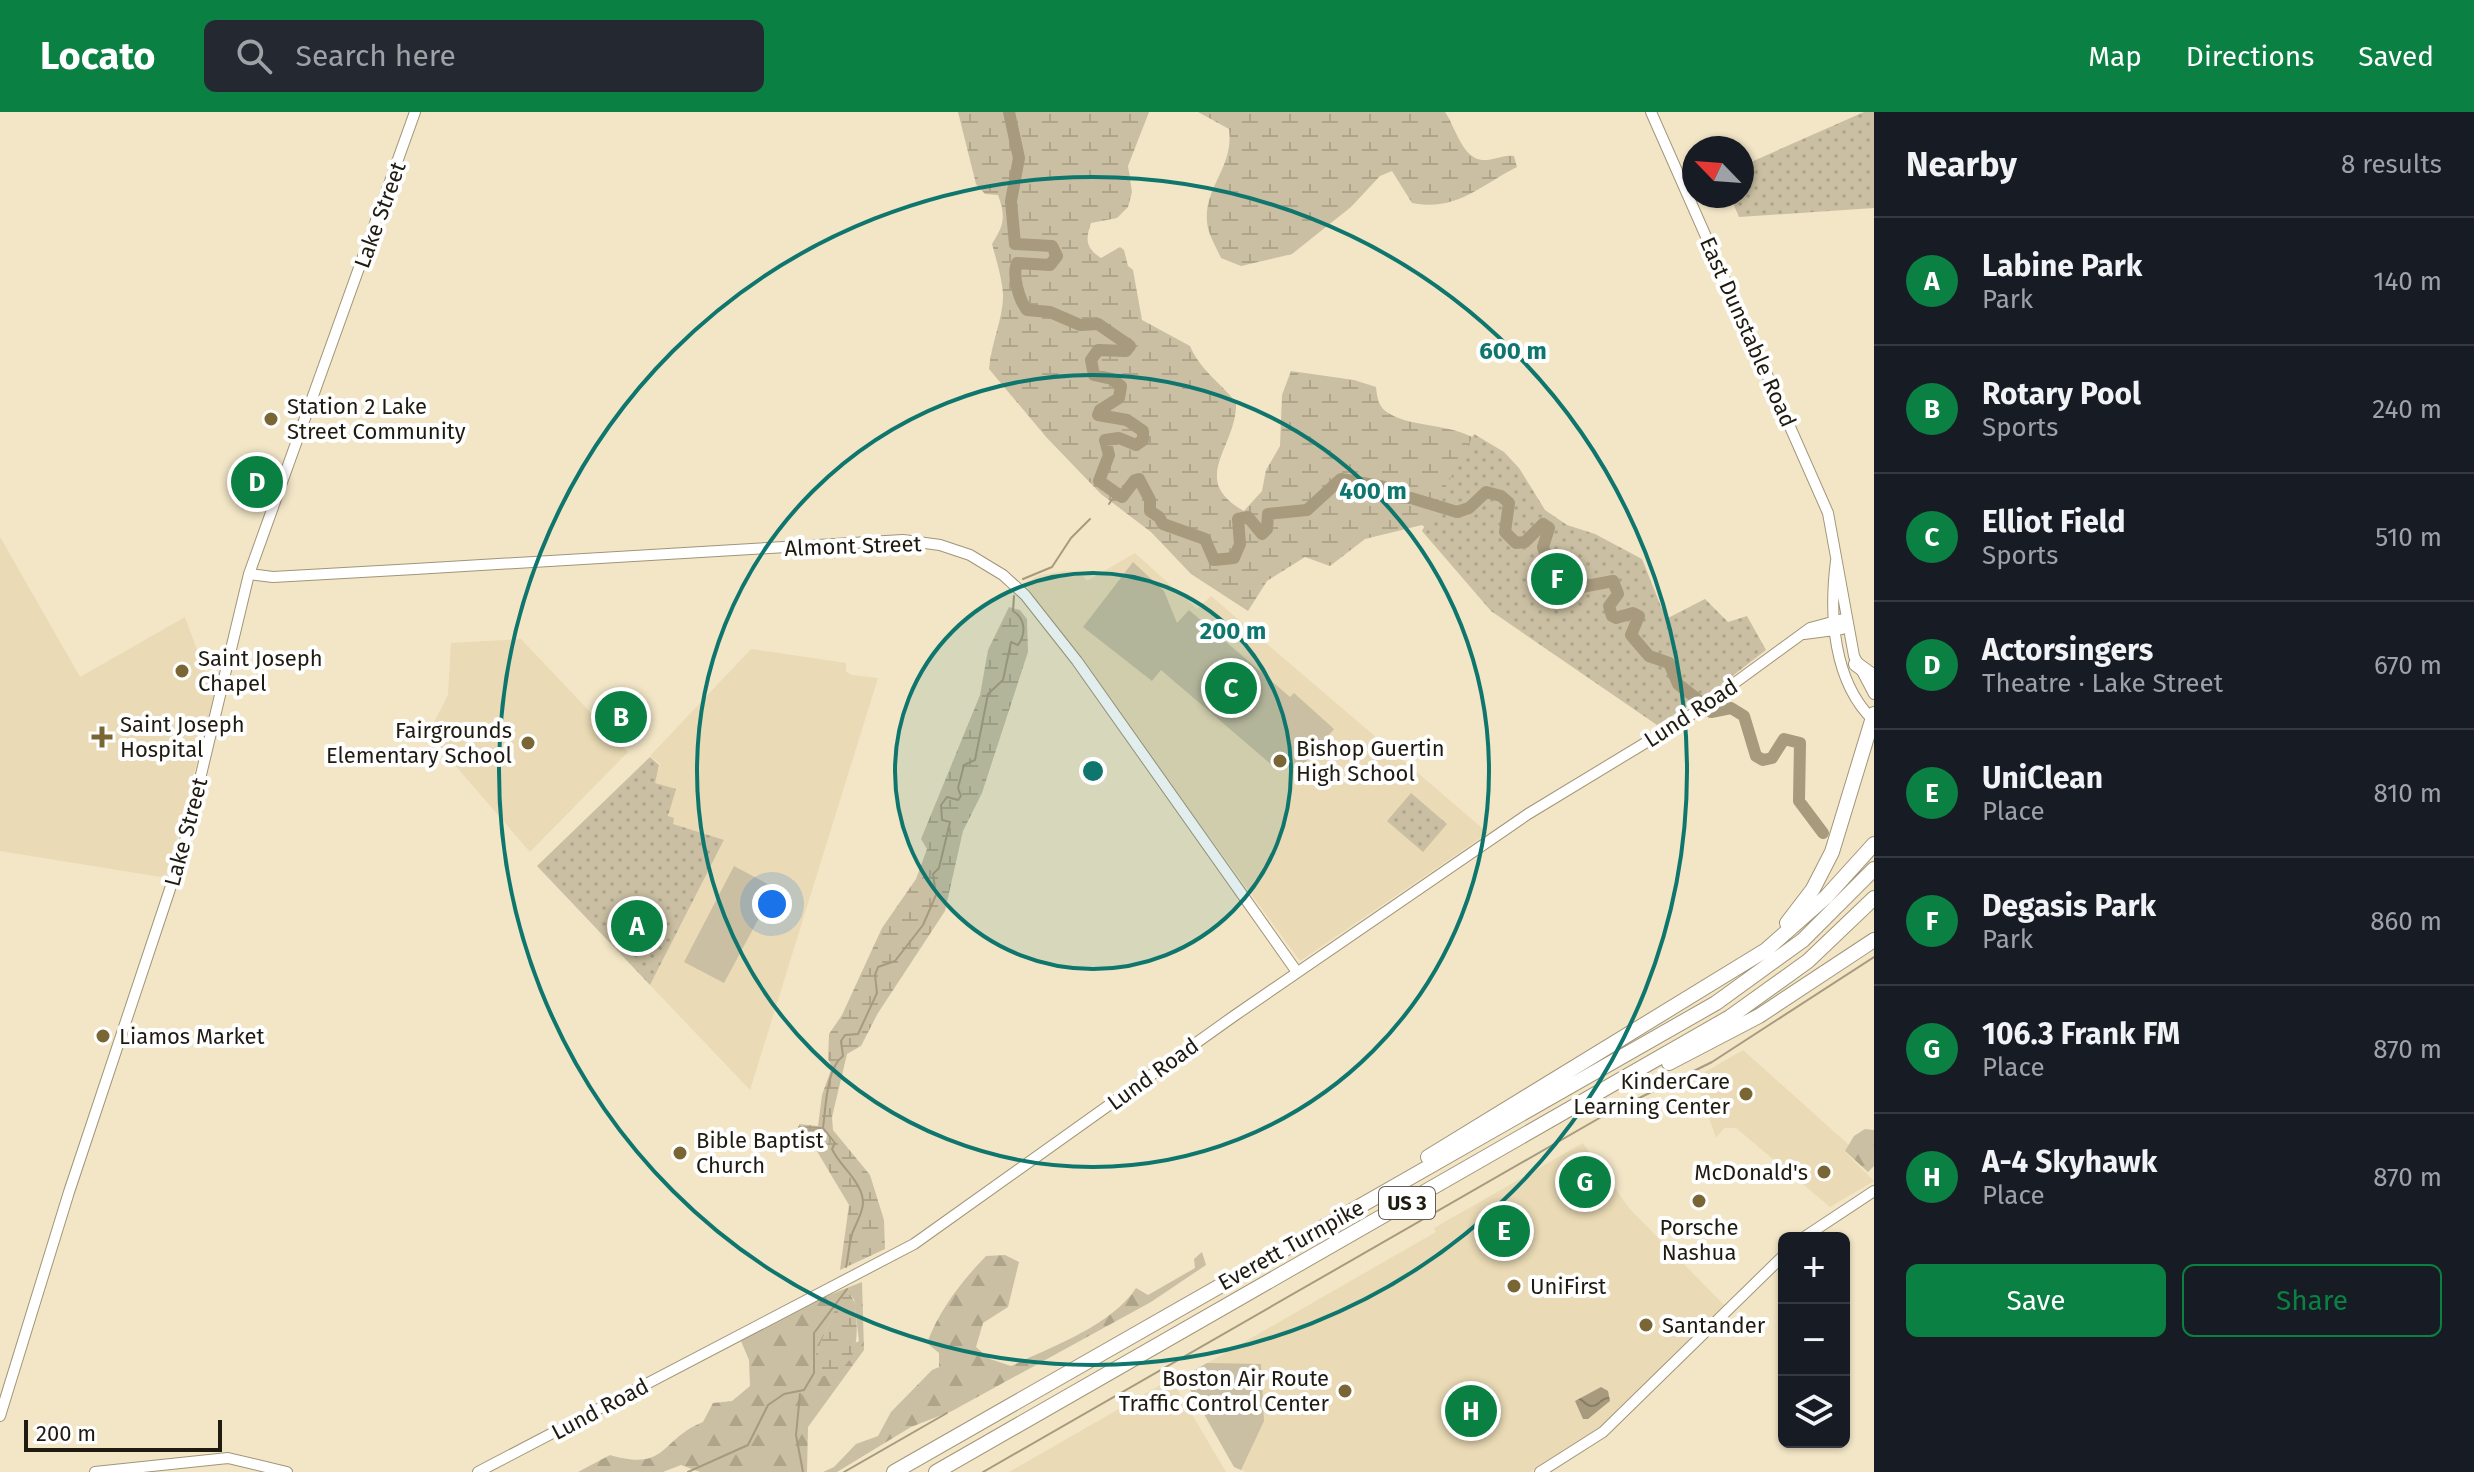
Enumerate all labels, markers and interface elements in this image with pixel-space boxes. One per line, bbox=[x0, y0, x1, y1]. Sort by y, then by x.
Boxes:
search box bbox=[204, 20, 764, 92]
text: Locato bbox=[40, 33, 156, 79]
icon: search bbox=[232, 34, 276, 78]
text: Search here bbox=[296, 38, 456, 74]
text: Map bbox=[2088, 40, 2142, 73]
text: Directions bbox=[2186, 40, 2314, 73]
text: Saved bbox=[2358, 40, 2434, 73]
north arrow bbox=[1682, 136, 1754, 208]
text: Nearby bbox=[1906, 144, 2017, 185]
text: 8 results bbox=[2341, 149, 2442, 180]
street label: Lake Street bbox=[348, 158, 412, 272]
street label: East Dunstable Road bbox=[1694, 233, 1802, 431]
text: Labine Park bbox=[1982, 248, 2142, 284]
text: A bbox=[1924, 266, 1940, 297]
text: 140 m bbox=[2373, 266, 2442, 297]
text: Park bbox=[1982, 284, 2033, 315]
text: 600 m bbox=[1479, 337, 1547, 365]
text: Rotary Pool bbox=[1982, 376, 2141, 412]
place label: Station 2 Lake Street Community bbox=[287, 393, 466, 445]
text: B bbox=[1924, 394, 1940, 425]
text: 240 m bbox=[2372, 394, 2442, 425]
marker: Station 2 Lake Street Community bbox=[262, 410, 280, 428]
text: Sports bbox=[1982, 412, 2058, 443]
pin: D bbox=[231, 452, 283, 512]
text: 400 m bbox=[1339, 477, 1407, 505]
text: Elliot Field bbox=[1982, 504, 2126, 540]
text: C bbox=[1925, 522, 1939, 553]
text: 510 m bbox=[2375, 522, 2442, 553]
street label: Almont Street bbox=[784, 530, 922, 562]
text: Sports bbox=[1982, 540, 2058, 571]
pin: F bbox=[1531, 549, 1583, 609]
text: 200 m bbox=[1200, 617, 1266, 645]
text: Actorsingers bbox=[1982, 632, 2153, 668]
place label: Saint Joseph Chapel bbox=[198, 645, 323, 697]
text: D bbox=[1924, 650, 1940, 681]
text: 670 m bbox=[2374, 650, 2442, 681]
pin: C bbox=[1205, 658, 1257, 718]
marker: Saint Joseph Chapel bbox=[173, 662, 191, 680]
text: Theatre · Lake Street bbox=[1982, 668, 2223, 699]
street label: Lund Road bbox=[1639, 673, 1743, 753]
pin: B bbox=[595, 687, 647, 747]
place label: Saint Joseph Hospital bbox=[120, 711, 245, 763]
place label: Fairgrounds Elementary School bbox=[326, 717, 512, 769]
marker: Saint Joseph Hospital bbox=[91, 726, 113, 748]
marker: Fairgrounds Elementary School bbox=[519, 734, 537, 752]
place label: Bishop Guertin High School bbox=[1296, 735, 1445, 787]
marker: Bishop Guertin High School bbox=[1271, 752, 1289, 770]
centre of rings bbox=[1079, 757, 1107, 785]
text: UniClean bbox=[1982, 760, 2103, 796]
street label: Lake Street bbox=[159, 775, 213, 889]
text: E bbox=[1925, 778, 1939, 809]
text: 810 m bbox=[2374, 778, 2442, 809]
text: Place bbox=[1982, 796, 2045, 827]
your location bbox=[752, 884, 792, 924]
text: Degasis Park bbox=[1982, 888, 2156, 924]
pin: A bbox=[611, 896, 663, 956]
text: F bbox=[1926, 906, 1938, 937]
text: 860 m bbox=[2370, 906, 2442, 937]
text: Park bbox=[1982, 924, 2033, 955]
text: 106.3 Frank FM bbox=[1982, 1016, 2180, 1052]
place label: Liamos Market bbox=[119, 1023, 265, 1050]
marker: Liamos Market bbox=[94, 1027, 112, 1045]
street label: Lund Road bbox=[1102, 1032, 1204, 1116]
text: G bbox=[1924, 1034, 1940, 1065]
text: 870 m bbox=[2373, 1034, 2442, 1065]
text: Place bbox=[1982, 1052, 2045, 1083]
place label: KinderCare Learning Center bbox=[1573, 1068, 1730, 1120]
marker: KinderCare Learning Center bbox=[1737, 1085, 1755, 1103]
place label: Bible Baptist Church bbox=[696, 1127, 824, 1179]
marker: Bible Baptist Church bbox=[671, 1144, 689, 1162]
text: A-4 Skyhawk bbox=[1982, 1144, 2157, 1180]
pin: G bbox=[1559, 1152, 1611, 1212]
place label: McDonald's bbox=[1694, 1159, 1808, 1186]
text: H bbox=[1923, 1162, 1941, 1193]
text: 870 m bbox=[2373, 1162, 2442, 1193]
marker: McDonald's bbox=[1815, 1163, 1833, 1181]
text: Place bbox=[1982, 1180, 2045, 1211]
road number: US 3 bbox=[1379, 1187, 1435, 1219]
marker: Porsche Nashua bbox=[1690, 1192, 1708, 1210]
street label: Everett Turnpike bbox=[1213, 1194, 1369, 1296]
pin: E bbox=[1478, 1201, 1530, 1261]
place label: Porsche Nashua bbox=[1660, 1214, 1738, 1266]
map controls bbox=[1778, 1232, 1850, 1448]
button: + bbox=[1778, 1232, 1850, 1304]
button: Save bbox=[1906, 1264, 2166, 1337]
button: Share bbox=[2182, 1264, 2442, 1337]
place label: UniFirst bbox=[1530, 1273, 1606, 1300]
marker: UniFirst bbox=[1505, 1277, 1523, 1295]
button: − bbox=[1778, 1304, 1850, 1376]
place label: Santander bbox=[1662, 1312, 1766, 1339]
marker: Santander bbox=[1637, 1316, 1655, 1334]
place label: Boston Air Route Traffic Control Center bbox=[1119, 1365, 1329, 1417]
street label: Lund Road bbox=[547, 1372, 653, 1446]
button: layers bbox=[1778, 1376, 1850, 1448]
pin: H bbox=[1445, 1381, 1497, 1441]
marker: Boston Air Route Traffic Control Center bbox=[1336, 1382, 1354, 1400]
scale bar bbox=[24, 1416, 222, 1452]
text: 200 m bbox=[36, 1420, 96, 1447]

